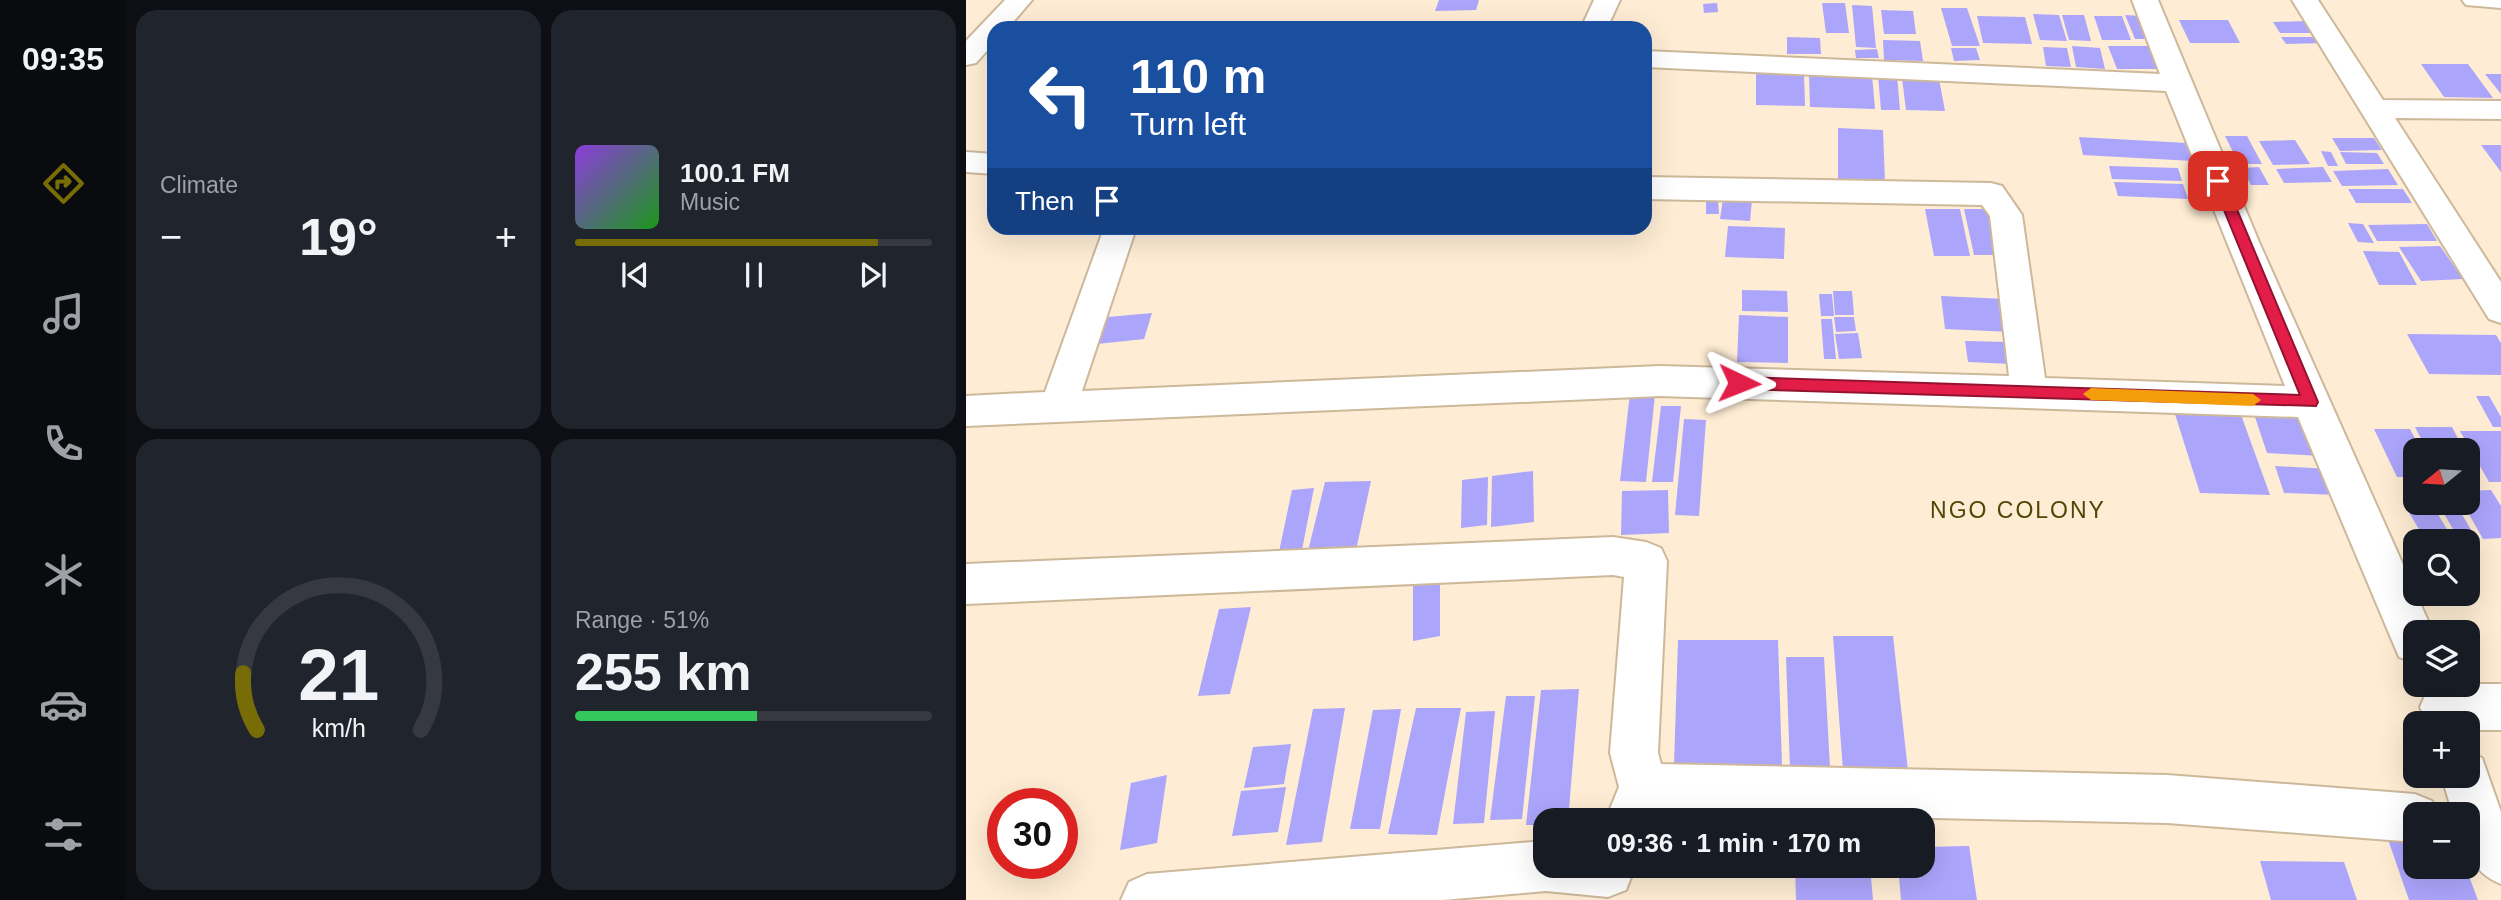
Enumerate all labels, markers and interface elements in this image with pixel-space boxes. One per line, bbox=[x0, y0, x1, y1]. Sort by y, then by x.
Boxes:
text: 09:35 bbox=[22, 41, 104, 77]
icon: left bbox=[1015, 49, 1106, 140]
text: 110 m bbox=[1130, 49, 1266, 103]
text: Turn left bbox=[1130, 106, 1246, 142]
pin bbox=[2188, 151, 2248, 211]
text: 100.1 FM bbox=[680, 158, 790, 188]
icon: directions bbox=[39, 159, 88, 208]
icon: arrive bbox=[2199, 162, 2237, 200]
text: Climate bbox=[160, 172, 238, 198]
icon: arrive bbox=[1088, 182, 1126, 220]
text: Then bbox=[1015, 186, 1074, 216]
text: Music bbox=[680, 189, 740, 215]
text: 19° bbox=[299, 208, 378, 266]
text: − bbox=[160, 216, 182, 258]
text: + bbox=[495, 216, 517, 258]
icon: previous bbox=[616, 256, 654, 294]
icon: pause bbox=[735, 256, 773, 294]
icon: next bbox=[854, 256, 892, 294]
icon: music bbox=[39, 289, 88, 338]
position arrow bbox=[1702, 346, 1776, 420]
icon: phone bbox=[39, 419, 88, 468]
north arrow bbox=[2403, 438, 2480, 514]
map controls bbox=[2403, 438, 2480, 879]
district label: NGO COLONY bbox=[1930, 497, 2106, 523]
button: search bbox=[2403, 529, 2480, 606]
icon: climate bbox=[39, 550, 88, 599]
text: Range · 51% bbox=[575, 607, 709, 633]
button: layers bbox=[2403, 620, 2480, 697]
text: 21 bbox=[298, 635, 379, 716]
text: 255 km bbox=[575, 643, 751, 701]
icon: car bbox=[39, 680, 88, 729]
button: + bbox=[2403, 711, 2480, 788]
text: km/h bbox=[311, 714, 366, 742]
speed limit sign: 30 bbox=[987, 788, 1078, 879]
button: − bbox=[2403, 802, 2480, 879]
icon: filters bbox=[39, 810, 88, 859]
text: 09:36 · 1 min · 170 m bbox=[1607, 828, 1861, 858]

